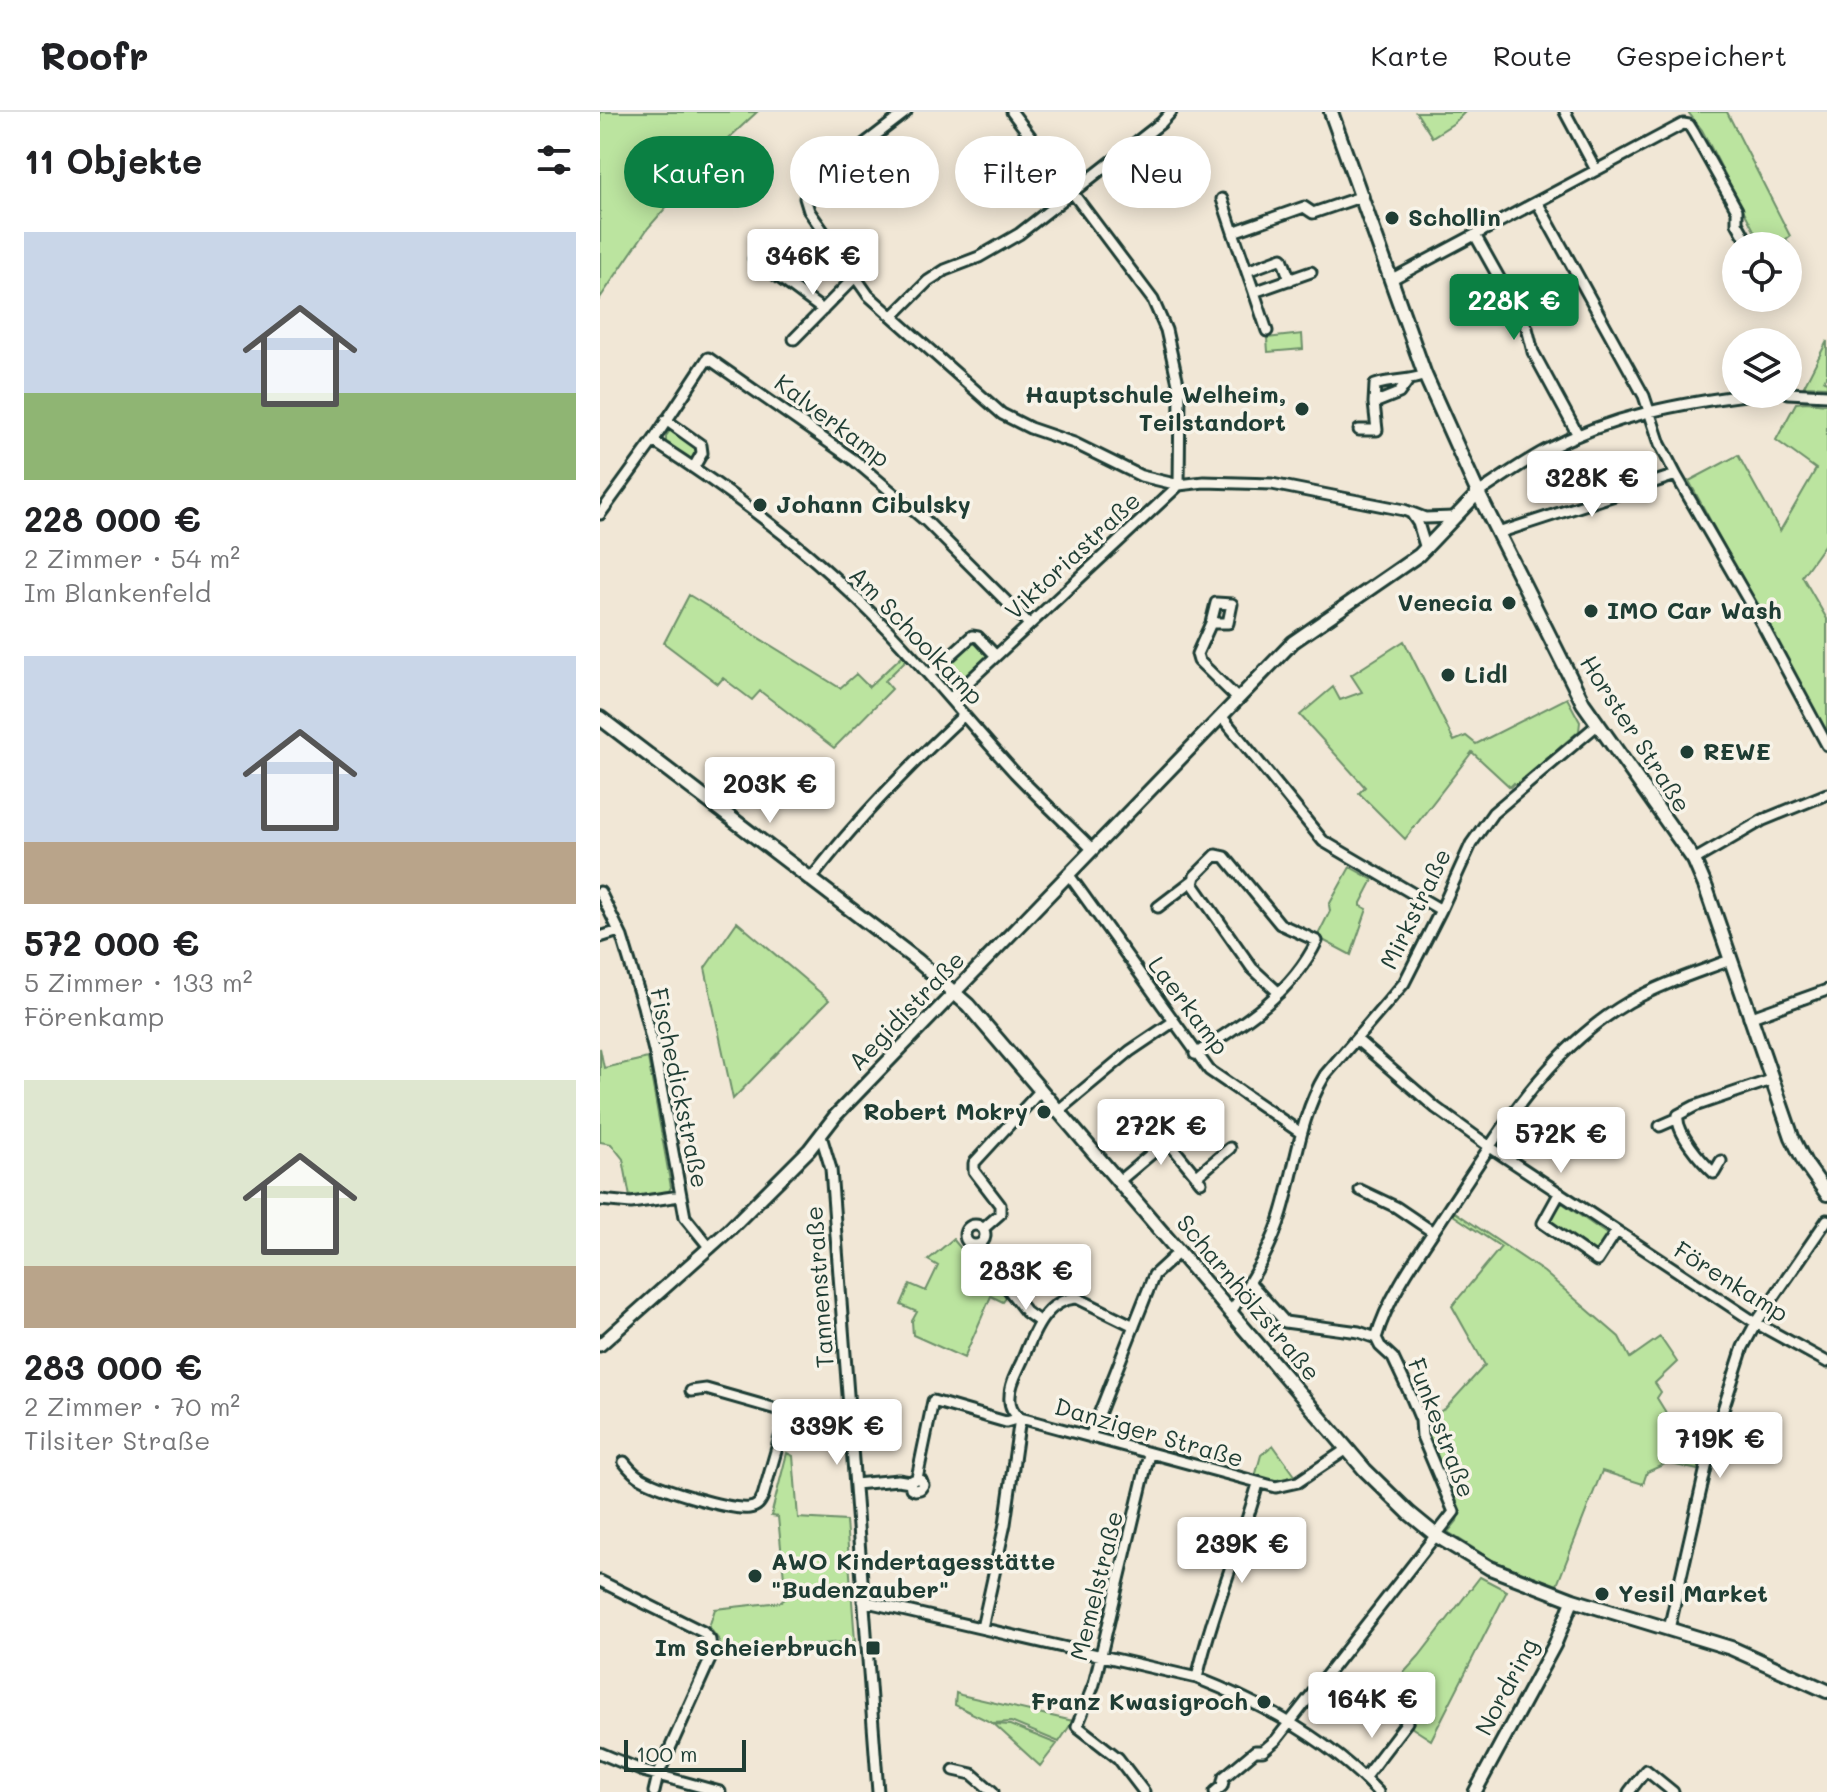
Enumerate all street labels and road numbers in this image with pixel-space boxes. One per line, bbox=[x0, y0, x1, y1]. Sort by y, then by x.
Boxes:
street label: Kalverkamp bbox=[769, 366, 897, 473]
street label: Viktoriastraße bbox=[998, 484, 1146, 626]
street label: Am Schoolkamp bbox=[843, 559, 991, 711]
street label: Horster Straße bbox=[1574, 649, 1699, 818]
street label: Mirkstraße bbox=[1372, 843, 1457, 974]
street label: Aegidistraße bbox=[841, 944, 971, 1076]
street label: Laerkamp bbox=[1142, 949, 1237, 1061]
street label: Fischedickstraße bbox=[644, 985, 717, 1191]
street label: Tannenstraße bbox=[797, 1205, 840, 1369]
street label: Scharnhölzstraße bbox=[1170, 1207, 1328, 1387]
street label: Förenkamp bbox=[1669, 1233, 1795, 1328]
street label: Funkestraße bbox=[1402, 1353, 1483, 1502]
street label: Danziger Straße bbox=[1051, 1390, 1247, 1473]
street label: Memelstraße bbox=[1062, 1508, 1129, 1664]
street label: Nordring bbox=[1467, 1632, 1544, 1740]

